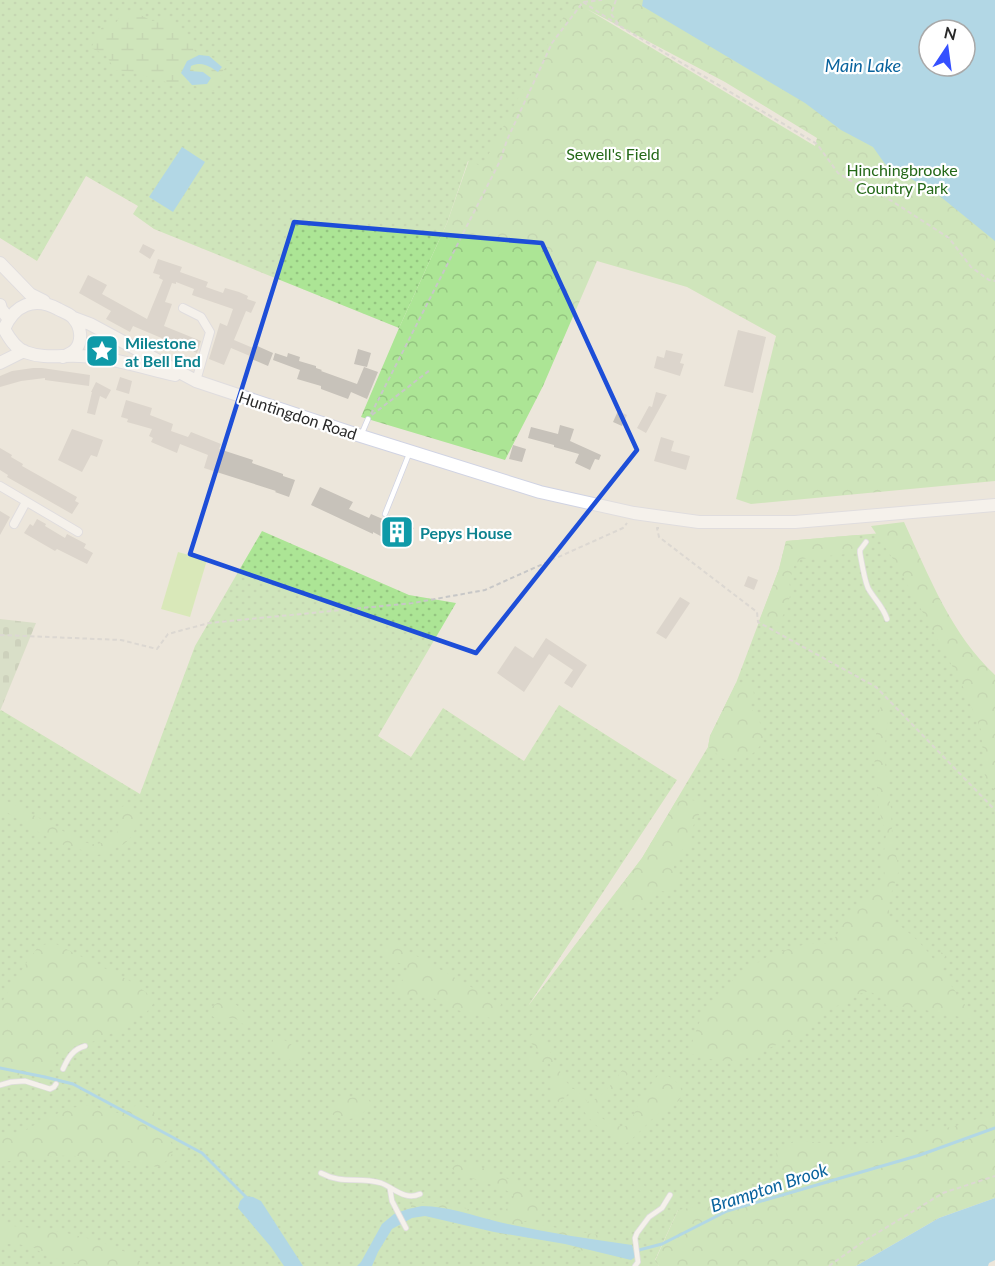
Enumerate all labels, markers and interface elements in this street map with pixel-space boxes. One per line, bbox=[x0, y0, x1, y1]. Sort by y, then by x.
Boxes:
north arrow bbox=[917, 18, 977, 78]
text: N bbox=[942, 22, 959, 44]
water label: Main Lake bbox=[825, 54, 901, 76]
park label: Sewell's Field bbox=[566, 144, 660, 163]
park label: Hinchingbrooke Country Park bbox=[846, 160, 958, 197]
place icon: Milestone at Bell End bbox=[84, 333, 120, 369]
place label: Milestone at Bell End bbox=[125, 333, 201, 370]
street label: Huntingdon Road bbox=[236, 387, 360, 443]
building icon: Pepys House bbox=[379, 514, 415, 550]
place label: Pepys House bbox=[420, 523, 512, 542]
water label: Brampton Brook bbox=[708, 1158, 831, 1216]

